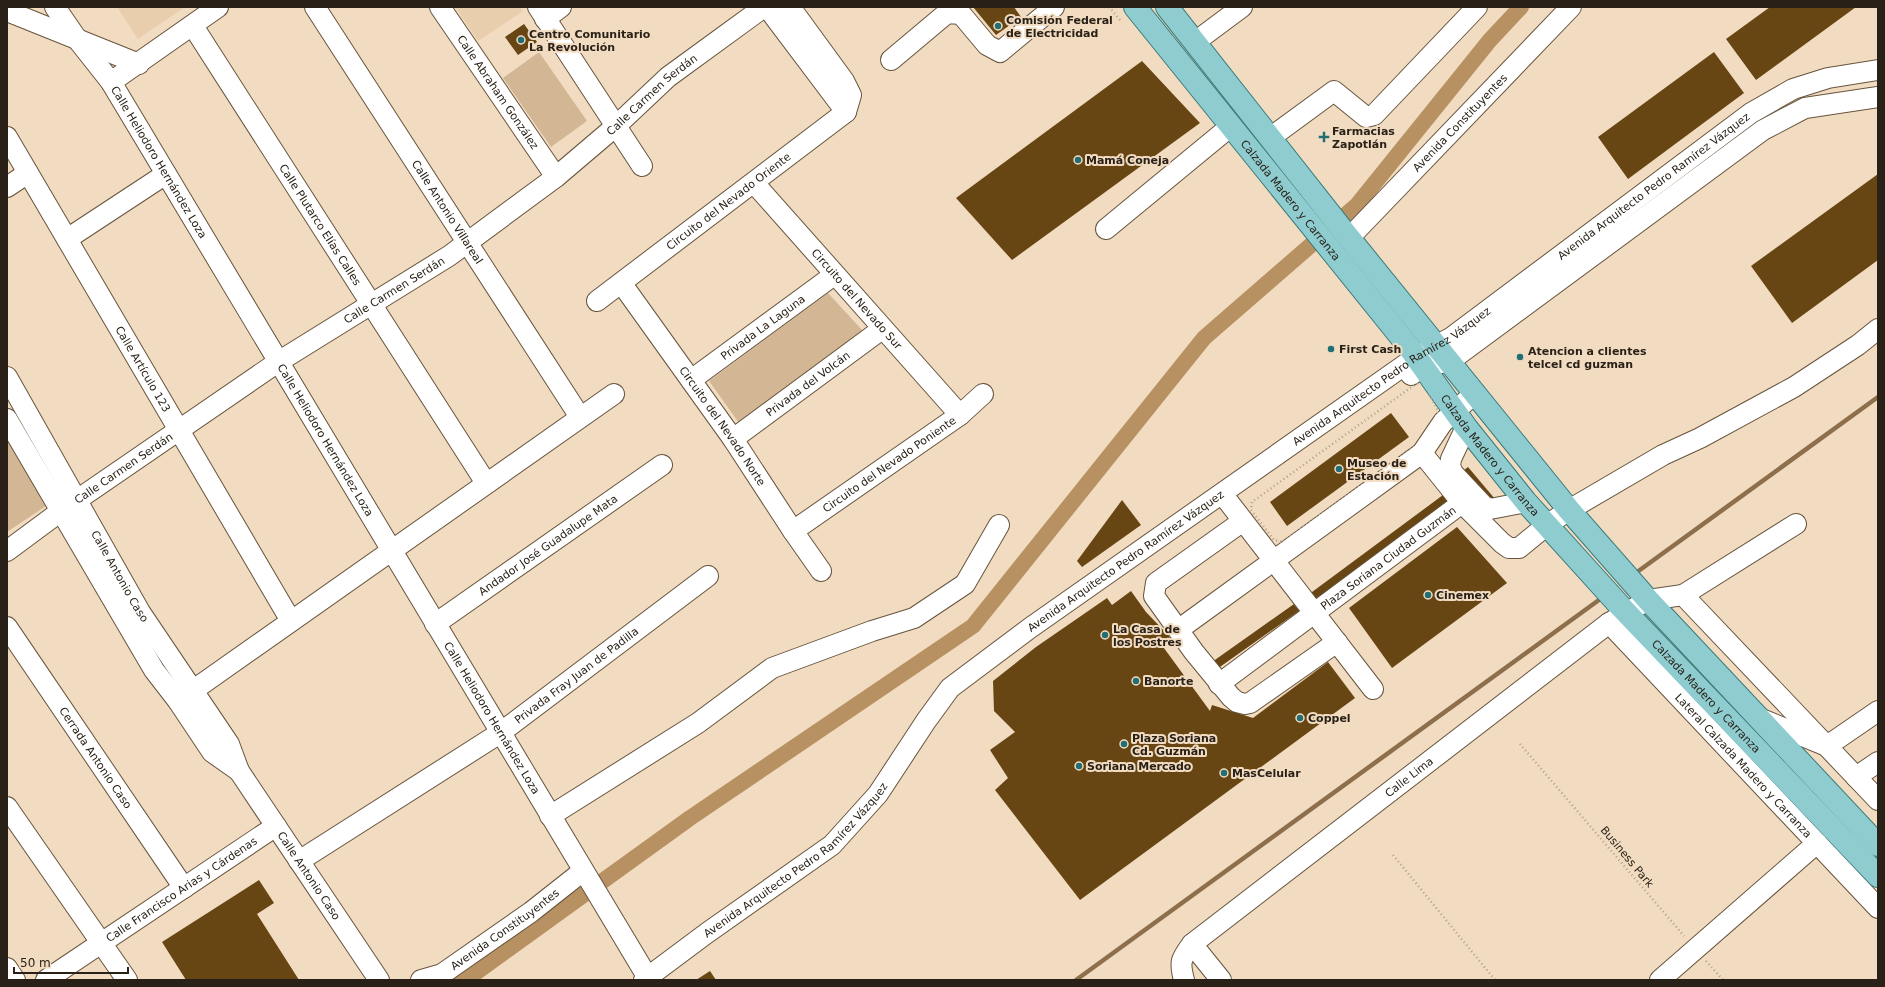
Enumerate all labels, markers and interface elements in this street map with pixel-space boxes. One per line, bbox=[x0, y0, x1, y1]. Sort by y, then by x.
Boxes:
place label: Comisión Federal de Electricidad bbox=[1006, 14, 1113, 40]
marker: Comisión Federal de Electricidad bbox=[993, 21, 1003, 31]
place label: Centro Comunitario La Revolución bbox=[529, 28, 651, 54]
street label: Calle Abraham González bbox=[455, 33, 542, 152]
marker: Centro Comunitario La Revolución bbox=[516, 35, 526, 45]
street label: Calle Carmen Serdán bbox=[604, 51, 700, 138]
street label: Avenida Constituyentes bbox=[1410, 71, 1510, 174]
street label: Calle Heliodoro Hernández Loza bbox=[108, 84, 210, 241]
street label: Avenida Arquitecto Pedro Ramírez Vázquez bbox=[1555, 110, 1752, 262]
place label: Farmacias Zapotlán bbox=[1332, 125, 1395, 151]
marker: Farmacias Zapotlán bbox=[1319, 132, 1329, 142]
street label: Calzada Madero y Carranza bbox=[1238, 137, 1343, 263]
street label: Circuito del Nevado Oriente bbox=[664, 150, 793, 253]
place label: Mamá Coneja bbox=[1086, 154, 1169, 167]
marker: Mamá Coneja bbox=[1073, 155, 1083, 165]
street label: Calle Antonio Villareal bbox=[409, 158, 486, 266]
street label: Calle Plutarco Elías Calles bbox=[277, 162, 364, 288]
street label: Circuito del Nevado Sur bbox=[809, 246, 905, 352]
street label: Calle Carmen Serdán bbox=[341, 254, 447, 326]
street label: Privada La Laguna bbox=[718, 292, 808, 363]
street label: Avenida Arquitecto Pedro Ramírez Vázquez bbox=[1290, 304, 1493, 448]
street label: Calle Artículo 123 bbox=[113, 324, 173, 414]
place label: First Cash bbox=[1339, 343, 1401, 356]
marker: First Cash bbox=[1326, 344, 1336, 354]
place label: Atencion a clientes telcel cd guzman bbox=[1528, 345, 1647, 371]
street label: Privada del Volcán bbox=[763, 348, 852, 419]
marker: Atencion a clientes telcel cd guzman bbox=[1515, 352, 1525, 362]
street label: Calle Heliodoro Hernández Loza bbox=[275, 361, 376, 519]
street label: Circuito del Nevado Norte bbox=[677, 364, 768, 488]
street label: Calzada Madero y Carranza bbox=[1438, 392, 1542, 519]
street label: Circuito del Nevado Poniente bbox=[820, 413, 958, 515]
street label: Calle Carmen Serdán bbox=[72, 430, 175, 506]
place label: Museo de Estación bbox=[1347, 457, 1407, 483]
marker: Museo de Estación bbox=[1334, 464, 1344, 474]
street label: Avenida Arquitecto Pedro Ramírez Vázquez bbox=[1025, 488, 1226, 634]
street label: Andador José Guadalupe Mata bbox=[476, 492, 620, 598]
street label: Plaza Soriana Ciudad Guzmán bbox=[1318, 503, 1458, 613]
street label: Calle Antonio Caso bbox=[89, 528, 152, 625]
place label: Cinemex bbox=[1436, 589, 1489, 602]
marker: Cinemex bbox=[1423, 590, 1433, 600]
place label: La Casa de los Postres bbox=[1113, 623, 1182, 649]
street label: Privada Fray Juan de Padilla bbox=[512, 624, 641, 726]
marker: La Casa de los Postres bbox=[1100, 630, 1110, 640]
street label: Calzada Madero y Carranza bbox=[1649, 637, 1763, 755]
street label: Calle Heliodoro Hernández Loza bbox=[441, 639, 543, 796]
place label: Banorte bbox=[1144, 675, 1193, 688]
marker: Banorte bbox=[1131, 676, 1141, 686]
street label: Lateral Calzada Madero y Carranza bbox=[1672, 691, 1815, 840]
street label: Cerrada Antonio Caso bbox=[57, 704, 135, 811]
place label: Coppel bbox=[1308, 712, 1351, 725]
marker: Coppel bbox=[1295, 713, 1305, 723]
place label: Plaza Soriana Cd. Guzmán bbox=[1132, 732, 1216, 758]
marker: Plaza Soriana Cd. Guzmán bbox=[1119, 739, 1129, 749]
street label: Calle Lima bbox=[1382, 754, 1436, 800]
place label: Soriana Mercado bbox=[1087, 760, 1192, 773]
marker: Soriana Mercado bbox=[1074, 761, 1084, 771]
place label: MasCelular bbox=[1232, 767, 1301, 780]
marker: MasCelular bbox=[1219, 768, 1229, 778]
street label: Avenida Arquitecto Pedro Ramírez Vázquez bbox=[701, 780, 890, 940]
street label: Business Park bbox=[1598, 824, 1657, 891]
street label: Calle Antonio Caso bbox=[275, 829, 343, 923]
street label: Calle Francisco Arias y Cárdenas bbox=[103, 834, 260, 944]
street label: Avenida Constituyentes bbox=[448, 886, 562, 973]
scale bar bbox=[14, 949, 128, 975]
text: 50 m bbox=[20, 956, 51, 970]

